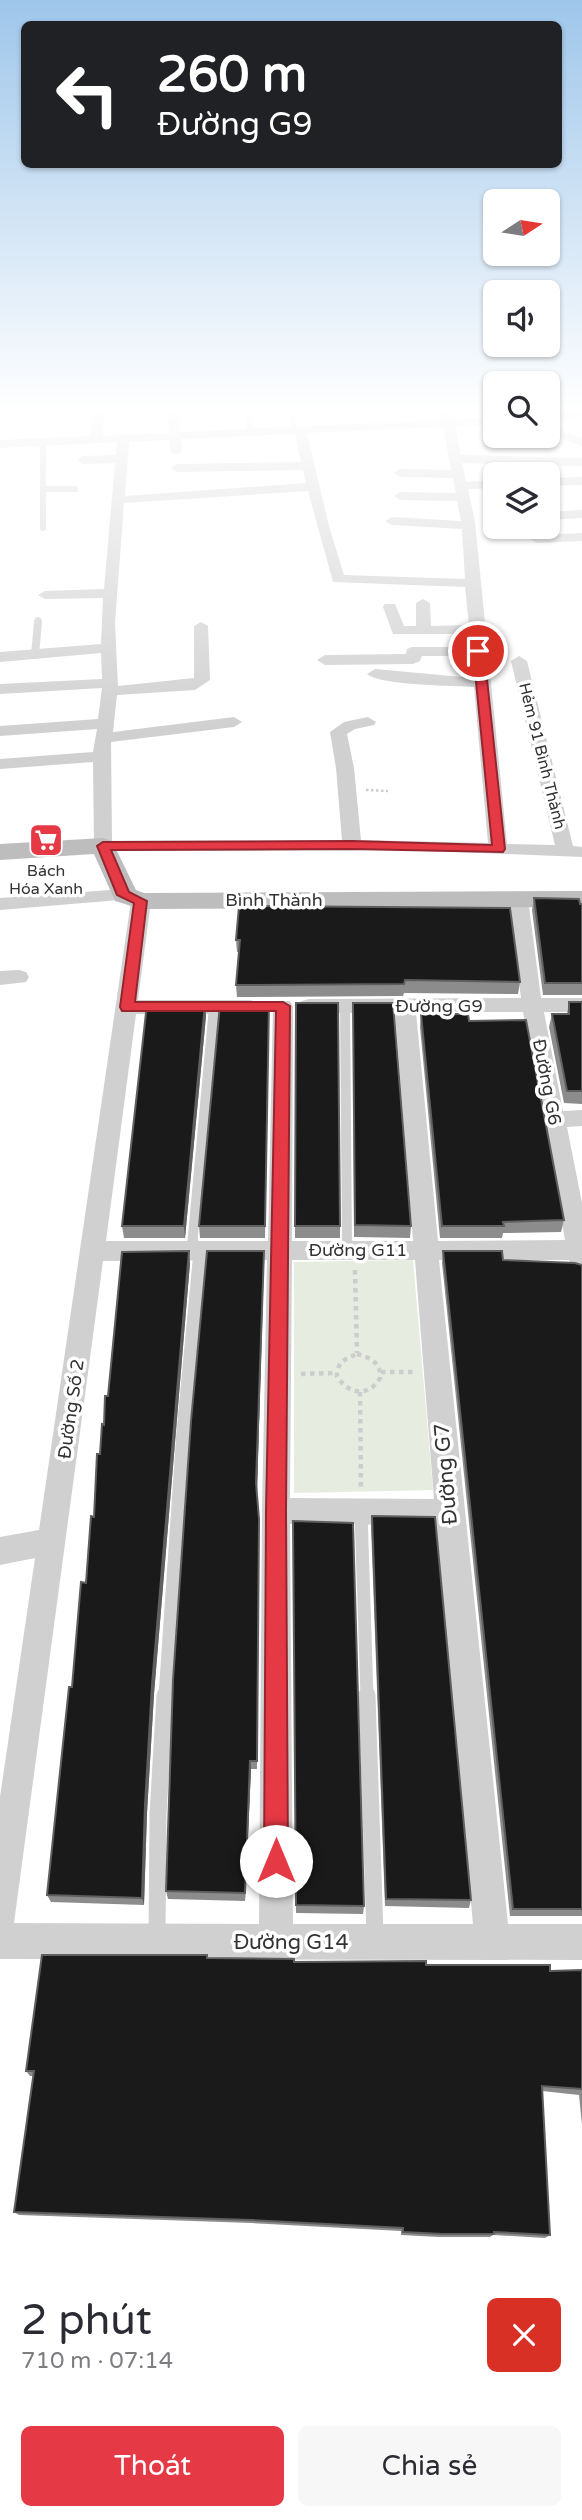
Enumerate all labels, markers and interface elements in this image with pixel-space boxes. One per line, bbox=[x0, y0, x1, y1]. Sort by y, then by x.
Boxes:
text: 260 m bbox=[157, 46, 307, 105]
icon: left bbox=[42, 49, 133, 140]
text: Đường G9 bbox=[157, 106, 313, 144]
north arrow bbox=[483, 189, 560, 266]
map controls bbox=[483, 189, 560, 539]
button: sound bbox=[483, 280, 560, 357]
button: search bbox=[483, 371, 560, 448]
button: layers bbox=[483, 462, 560, 539]
pin bbox=[448, 621, 508, 681]
icon: arrive bbox=[459, 632, 497, 670]
street label: Hẻm 91 Bình Thành bbox=[514, 681, 570, 831]
supermarket icon: Bách Hóa Xanh bbox=[27, 821, 65, 859]
place label: Bách Hóa Xanh bbox=[9, 861, 83, 899]
street label: Bình Thành bbox=[225, 889, 323, 911]
street label: Đường G9 bbox=[395, 995, 483, 1017]
street label: Đường G6 bbox=[528, 1037, 566, 1127]
street label: Đường G11 bbox=[309, 1239, 407, 1261]
street label: Đường Số 2 bbox=[53, 1358, 89, 1460]
street label: Đường G7 bbox=[429, 1422, 463, 1526]
position arrow bbox=[239, 1824, 313, 1898]
street label: Đường G14 bbox=[233, 1930, 349, 1955]
text: 2 phút bbox=[21, 2295, 152, 2346]
button: close bbox=[487, 2298, 561, 2372]
text: 710 m · 07:14 bbox=[21, 2347, 173, 2375]
button: Thoát bbox=[21, 2426, 284, 2506]
button: Chia sẻ bbox=[298, 2426, 561, 2506]

